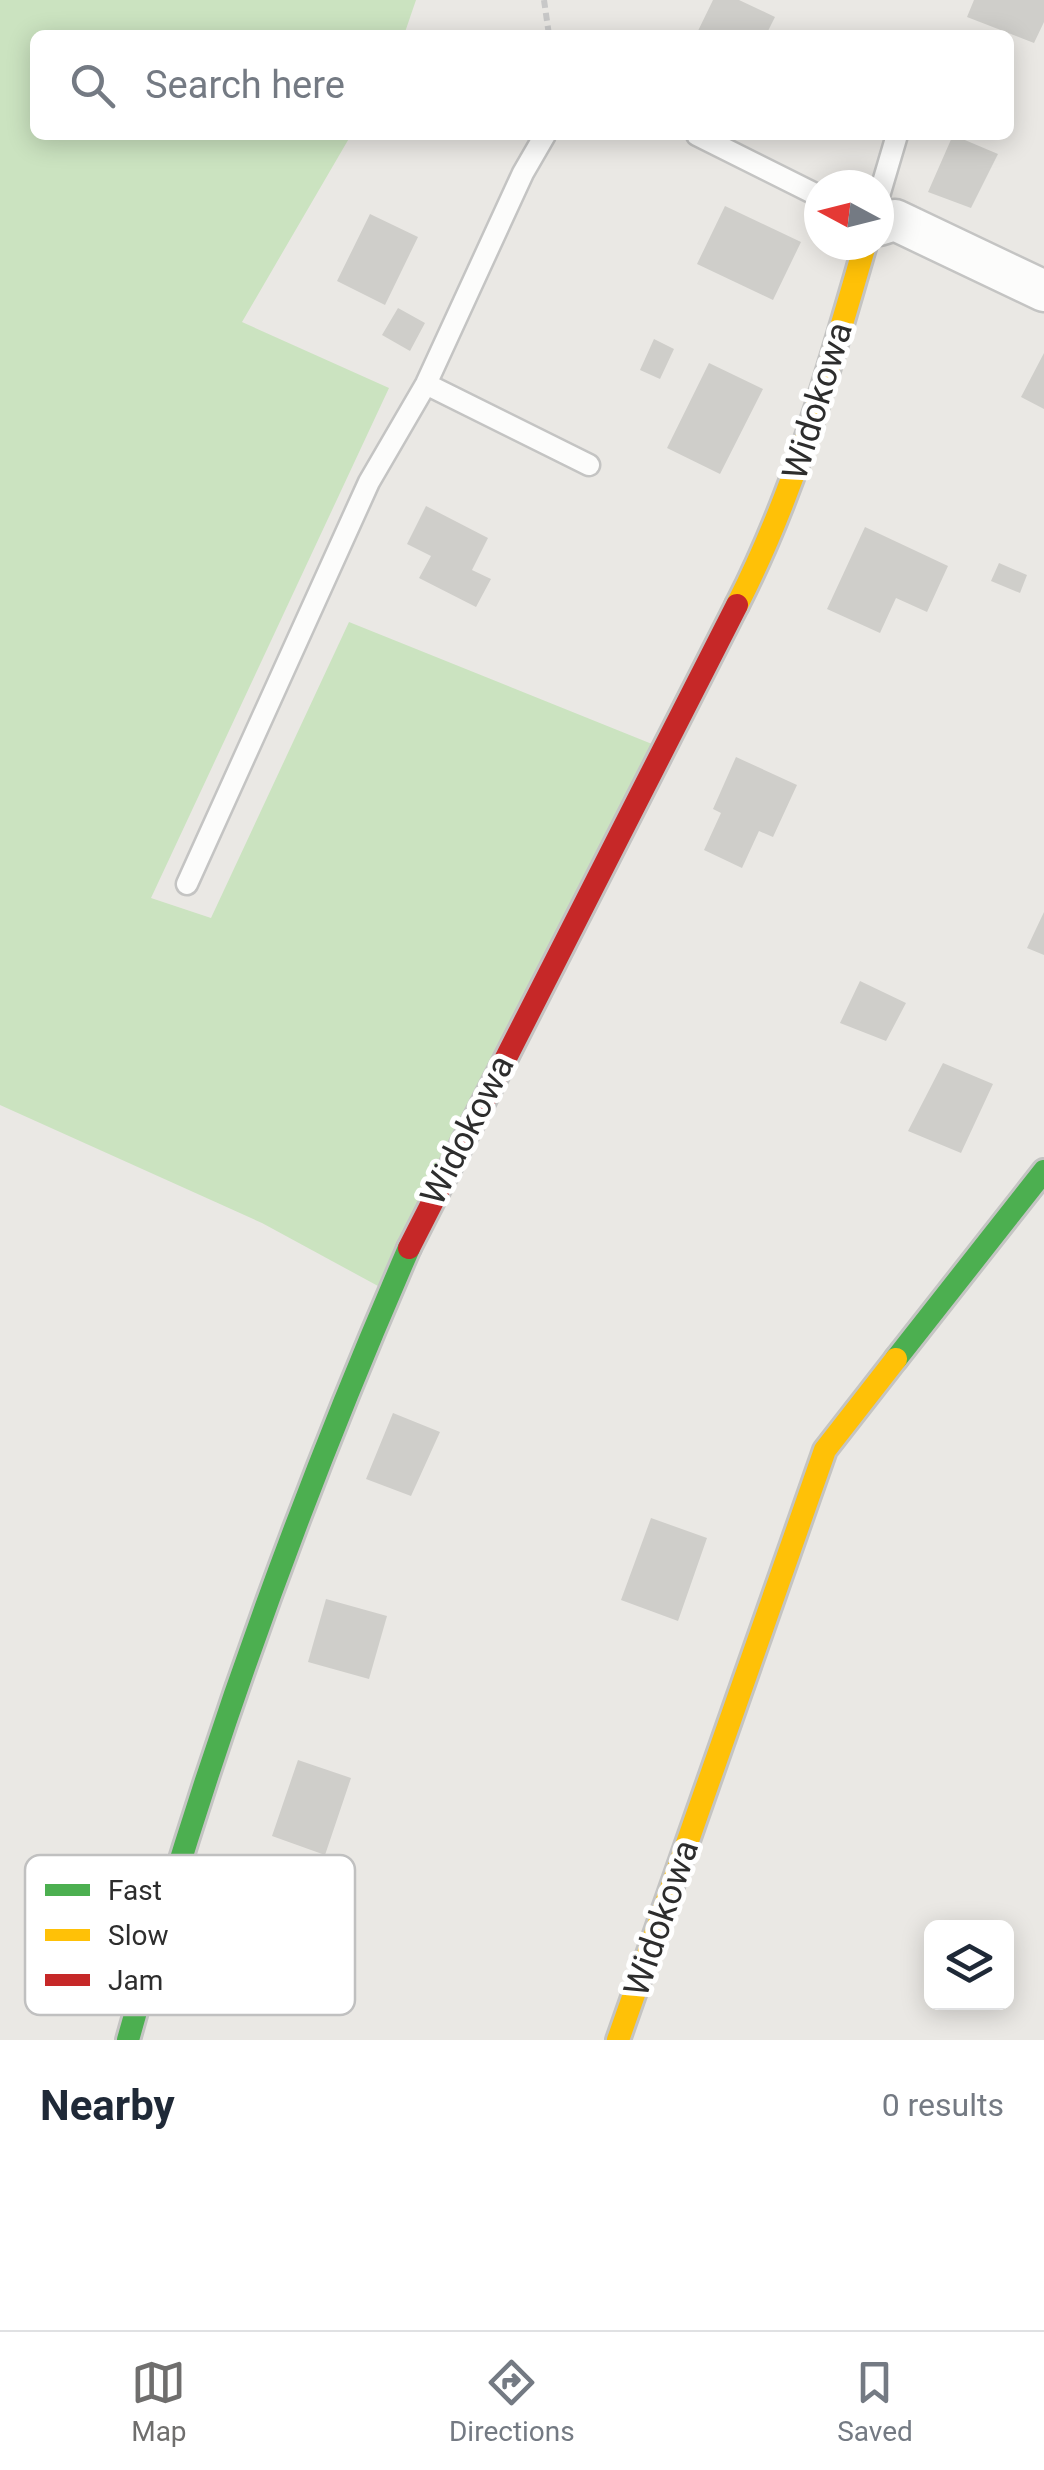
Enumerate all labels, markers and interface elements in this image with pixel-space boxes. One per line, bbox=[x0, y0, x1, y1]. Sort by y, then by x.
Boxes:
search box bbox=[30, 30, 1014, 140]
icon: search bbox=[65, 58, 120, 113]
text: Search here bbox=[145, 63, 345, 107]
north arrow bbox=[804, 170, 894, 260]
street label: Widokowa bbox=[774, 318, 861, 485]
street label: Widokowa bbox=[412, 1049, 523, 1212]
street label: Widokowa bbox=[616, 1835, 707, 2002]
legend bbox=[25, 1855, 355, 2015]
text: Fast bbox=[108, 1874, 162, 1907]
text: Slow bbox=[108, 1919, 168, 1952]
map controls bbox=[924, 1920, 1014, 2010]
button: layers bbox=[924, 1920, 1014, 2010]
text: Jam bbox=[108, 1964, 163, 1997]
text: Nearby bbox=[40, 2081, 175, 2130]
text: 0 results bbox=[882, 2086, 1004, 2124]
tab: Map bbox=[131, 2355, 187, 2448]
tab: Directions bbox=[449, 2355, 575, 2448]
tab: Saved bbox=[837, 2355, 913, 2448]

